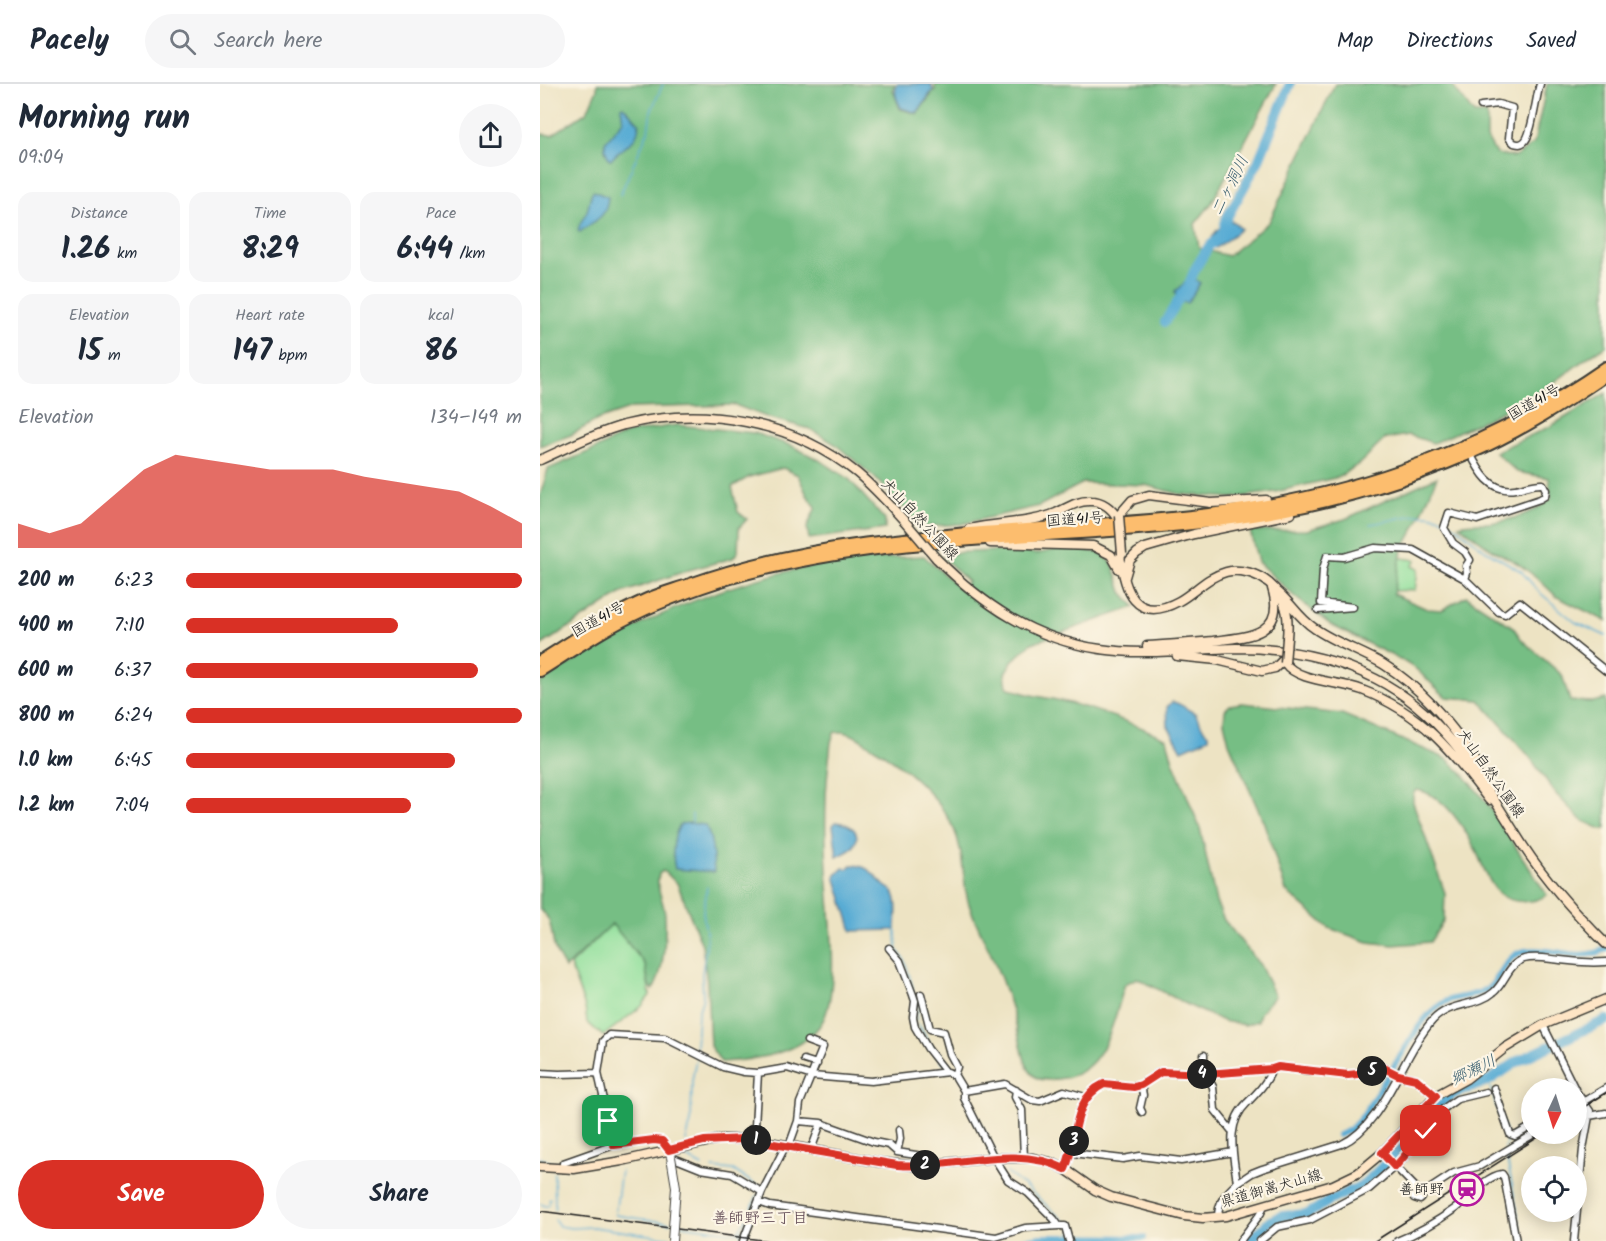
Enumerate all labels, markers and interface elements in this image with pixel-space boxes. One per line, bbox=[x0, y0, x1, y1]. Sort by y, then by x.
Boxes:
search box bbox=[145, 14, 565, 68]
text: Pacely bbox=[30, 19, 109, 64]
text: Search here bbox=[214, 24, 323, 59]
icon: search bbox=[166, 25, 199, 58]
text: Map bbox=[1337, 25, 1373, 58]
text: Directions bbox=[1406, 25, 1493, 58]
text: Saved bbox=[1526, 25, 1576, 58]
text: Morning run bbox=[18, 93, 190, 146]
button: share bbox=[459, 104, 522, 167]
text: 09:04 bbox=[18, 142, 64, 174]
water label: 二ヶ洞川 bbox=[1205, 151, 1256, 220]
text: Distance bbox=[70, 201, 128, 226]
text: Time bbox=[254, 201, 286, 226]
text: Pace bbox=[426, 201, 456, 226]
text: 1.26 bbox=[61, 226, 111, 274]
text: 8:29 bbox=[241, 226, 299, 274]
text: 6:44 bbox=[397, 226, 453, 274]
text: km bbox=[111, 241, 137, 266]
text: /km bbox=[453, 241, 485, 266]
text: Elevation bbox=[69, 303, 129, 328]
text: Heart rate bbox=[235, 303, 305, 328]
text: kcal bbox=[428, 303, 454, 328]
text: 15 bbox=[77, 328, 102, 376]
text: 147 bbox=[233, 328, 272, 376]
text: 86 bbox=[424, 328, 458, 376]
text: m bbox=[102, 343, 121, 368]
text: bpm bbox=[272, 343, 307, 368]
street label: 国道41号 bbox=[1503, 378, 1566, 428]
text: Elevation bbox=[18, 402, 94, 434]
text: 134–149 m bbox=[430, 402, 522, 434]
street label: 犬山自然公園線 bbox=[875, 473, 964, 566]
street label: 国道41号 bbox=[1045, 506, 1105, 534]
text: 200 m bbox=[18, 565, 74, 597]
text: 6:23 bbox=[114, 565, 153, 597]
street label: 国道41号 bbox=[567, 595, 630, 644]
text: 400 m bbox=[18, 610, 74, 642]
text: 7:10 bbox=[114, 610, 144, 642]
text: 600 m bbox=[18, 655, 73, 687]
text: 6:37 bbox=[114, 655, 151, 687]
text: 800 m bbox=[18, 700, 74, 732]
text: 6:24 bbox=[114, 700, 153, 732]
street label: 犬山自然公園線 bbox=[1450, 724, 1530, 823]
text: 1.0 km bbox=[18, 745, 73, 777]
text: 6:45 bbox=[114, 745, 152, 777]
text: 1.2 km bbox=[18, 790, 74, 822]
text: 7:04 bbox=[114, 790, 149, 822]
water label: 郷瀬川 bbox=[1447, 1049, 1501, 1092]
pin: 5 bbox=[1357, 1056, 1387, 1086]
text: 5 bbox=[1368, 1058, 1376, 1083]
pin: 4 bbox=[1187, 1059, 1217, 1089]
text: 4 bbox=[1198, 1061, 1206, 1086]
north arrow bbox=[1521, 1078, 1587, 1144]
map controls bbox=[1521, 1078, 1587, 1222]
pin bbox=[582, 1095, 633, 1146]
icon: arrive bbox=[591, 1104, 624, 1137]
pin bbox=[1400, 1105, 1451, 1156]
icon: check bbox=[1409, 1114, 1442, 1147]
pin: 1 bbox=[741, 1125, 771, 1155]
pin: 3 bbox=[1059, 1126, 1089, 1156]
text: 1 bbox=[754, 1127, 758, 1152]
text: 3 bbox=[1070, 1128, 1078, 1153]
pin: 2 bbox=[910, 1150, 940, 1180]
text: 2 bbox=[920, 1152, 930, 1177]
button: locate bbox=[1521, 1156, 1587, 1222]
button: Save bbox=[18, 1160, 264, 1229]
button: Share bbox=[276, 1160, 522, 1229]
street label: 県道御嵩犬山線 bbox=[1217, 1163, 1325, 1215]
station icon: 善師野 bbox=[1449, 1171, 1485, 1207]
place label: 善師野 bbox=[1399, 1178, 1444, 1202]
district label: 善師野三丁目 bbox=[712, 1206, 808, 1231]

